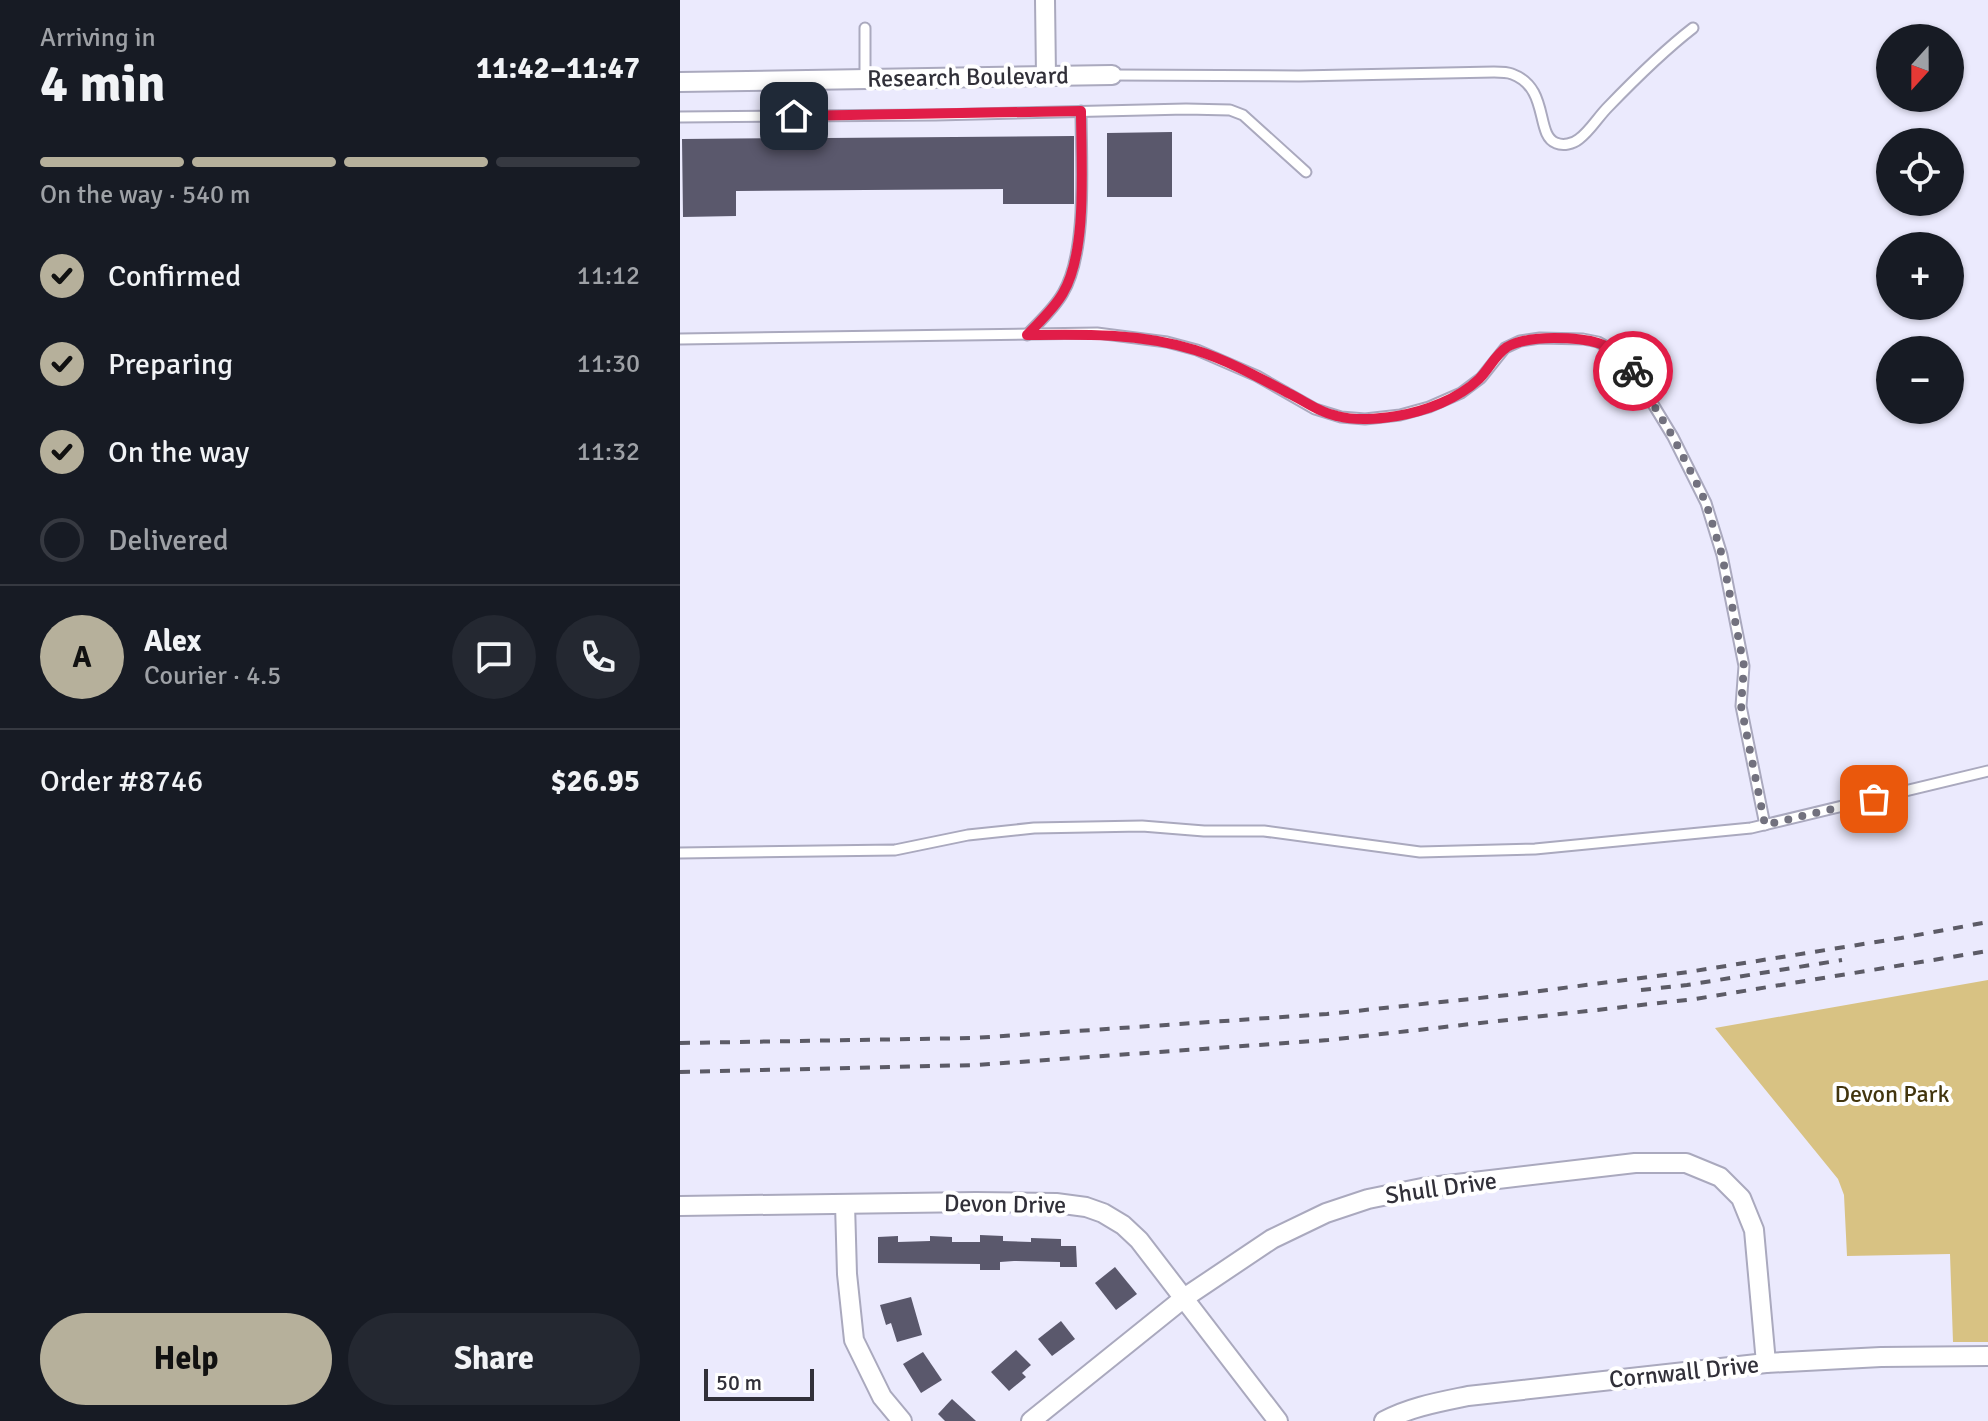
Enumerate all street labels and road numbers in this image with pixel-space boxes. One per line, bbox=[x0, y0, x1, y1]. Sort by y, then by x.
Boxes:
street label: Research Boulevard bbox=[867, 60, 1069, 94]
street label: Shull Drive bbox=[1383, 1165, 1499, 1211]
street label: Devon Drive bbox=[944, 1188, 1066, 1220]
street label: Cornwall Drive bbox=[1608, 1349, 1760, 1395]

